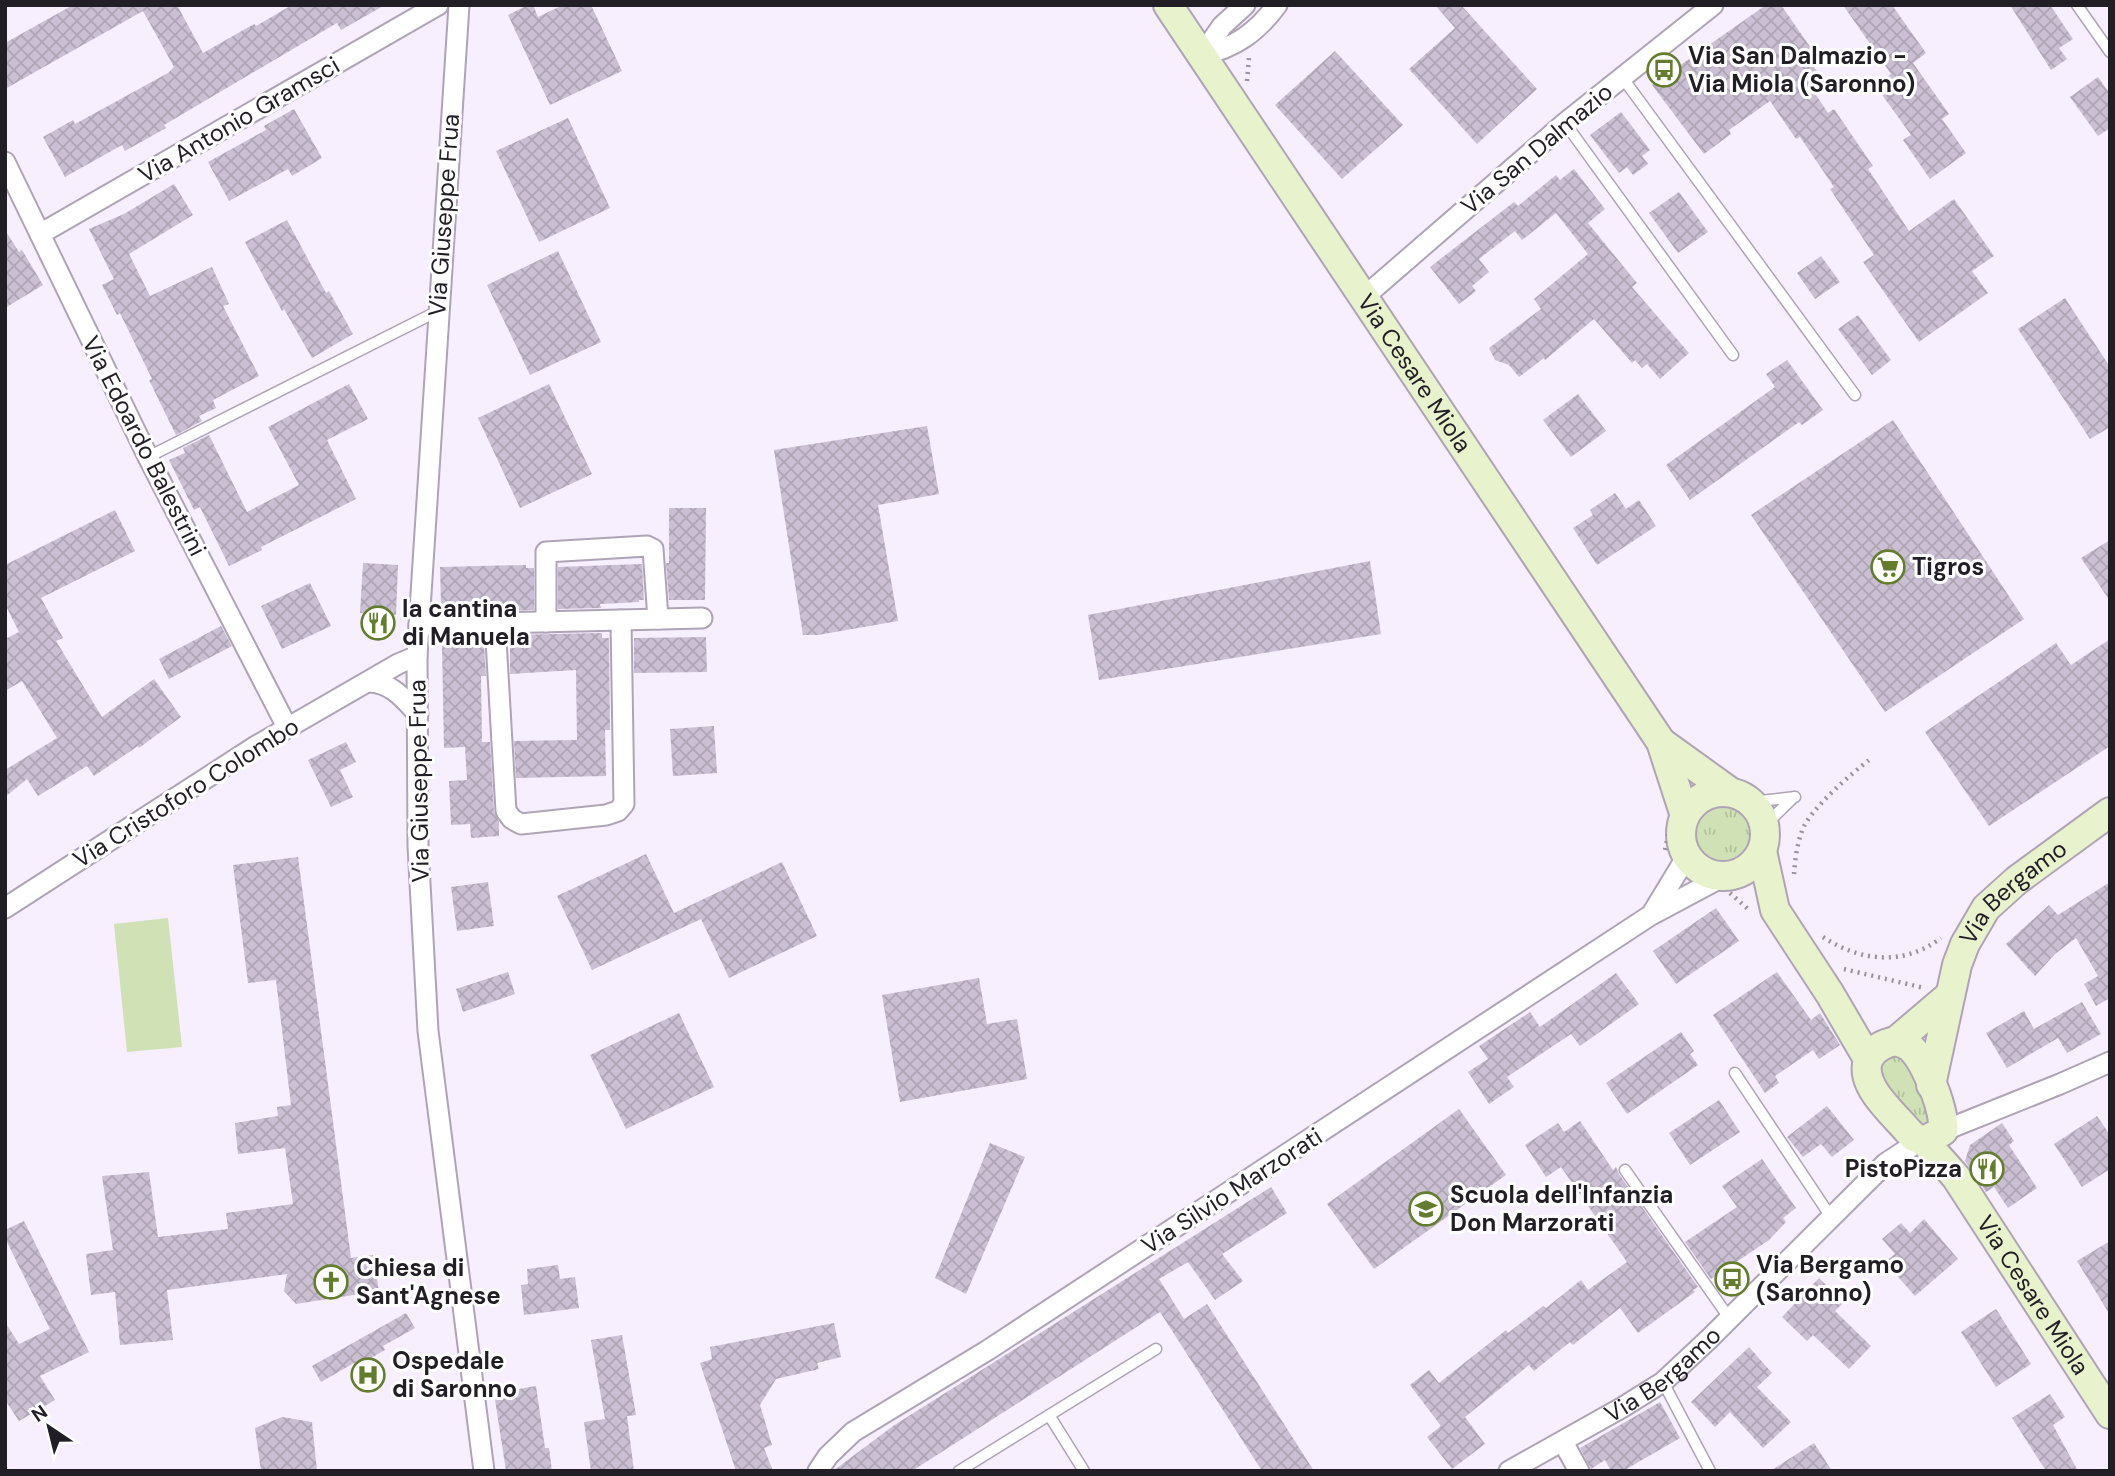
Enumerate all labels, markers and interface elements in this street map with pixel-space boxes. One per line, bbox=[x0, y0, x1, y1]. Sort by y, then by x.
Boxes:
place label: Via San Dalmazio - Via Miola (Saronno) bbox=[1688, 40, 1915, 99]
street label: Via Antonio Gramsci bbox=[132, 49, 345, 190]
bus stop icon: Via San Dalmazio - Via Miola (Saronno) bbox=[1645, 51, 1683, 89]
street label: Via San Dalmazio bbox=[1454, 76, 1619, 221]
street label: Via Giuseppe Frua bbox=[421, 113, 466, 317]
street label: Via Cesare Miola bbox=[1351, 288, 1479, 458]
street label: Via Edoardo Balestrini bbox=[76, 331, 213, 561]
supermarket icon: Tigros bbox=[1869, 548, 1907, 586]
place label: Tigros bbox=[1912, 551, 1984, 582]
place label: la cantina di Manuela bbox=[402, 593, 530, 652]
restaurant icon: la cantina di Manuela bbox=[359, 604, 397, 642]
street label: Via Giuseppe Frua bbox=[401, 679, 436, 883]
street label: Via Cristoforo Colombo bbox=[67, 710, 304, 875]
street label: Via Bergamo bbox=[1952, 833, 2073, 950]
street label: Via Silvio Marzorati bbox=[1135, 1121, 1328, 1261]
restaurant icon: PistoPizza bbox=[1968, 1150, 2006, 1188]
place label: PistoPizza bbox=[1845, 1153, 1962, 1184]
place label: Scuola dell'Infanzia Don Marzorati bbox=[1450, 1179, 1673, 1238]
school or university icon: Scuola dell'Infanzia Don Marzorati bbox=[1407, 1190, 1445, 1228]
street label: Via Cesare Miola bbox=[1970, 1209, 2096, 1381]
place label: Via Bergamo (Saronno) bbox=[1756, 1249, 1904, 1308]
place label: Chiesa di Sant'Agnese bbox=[356, 1252, 501, 1311]
bus stop icon: Via Bergamo (Saronno) bbox=[1713, 1260, 1751, 1298]
church icon: Chiesa di Sant'Agnese bbox=[312, 1263, 350, 1301]
street label: Via Bergamo bbox=[1599, 1320, 1728, 1429]
place label: Ospedale di Saronno bbox=[392, 1345, 517, 1404]
hospital icon: Ospedale di Saronno bbox=[349, 1356, 387, 1394]
north arrow bbox=[14, 1392, 84, 1462]
text: N bbox=[27, 1399, 52, 1428]

